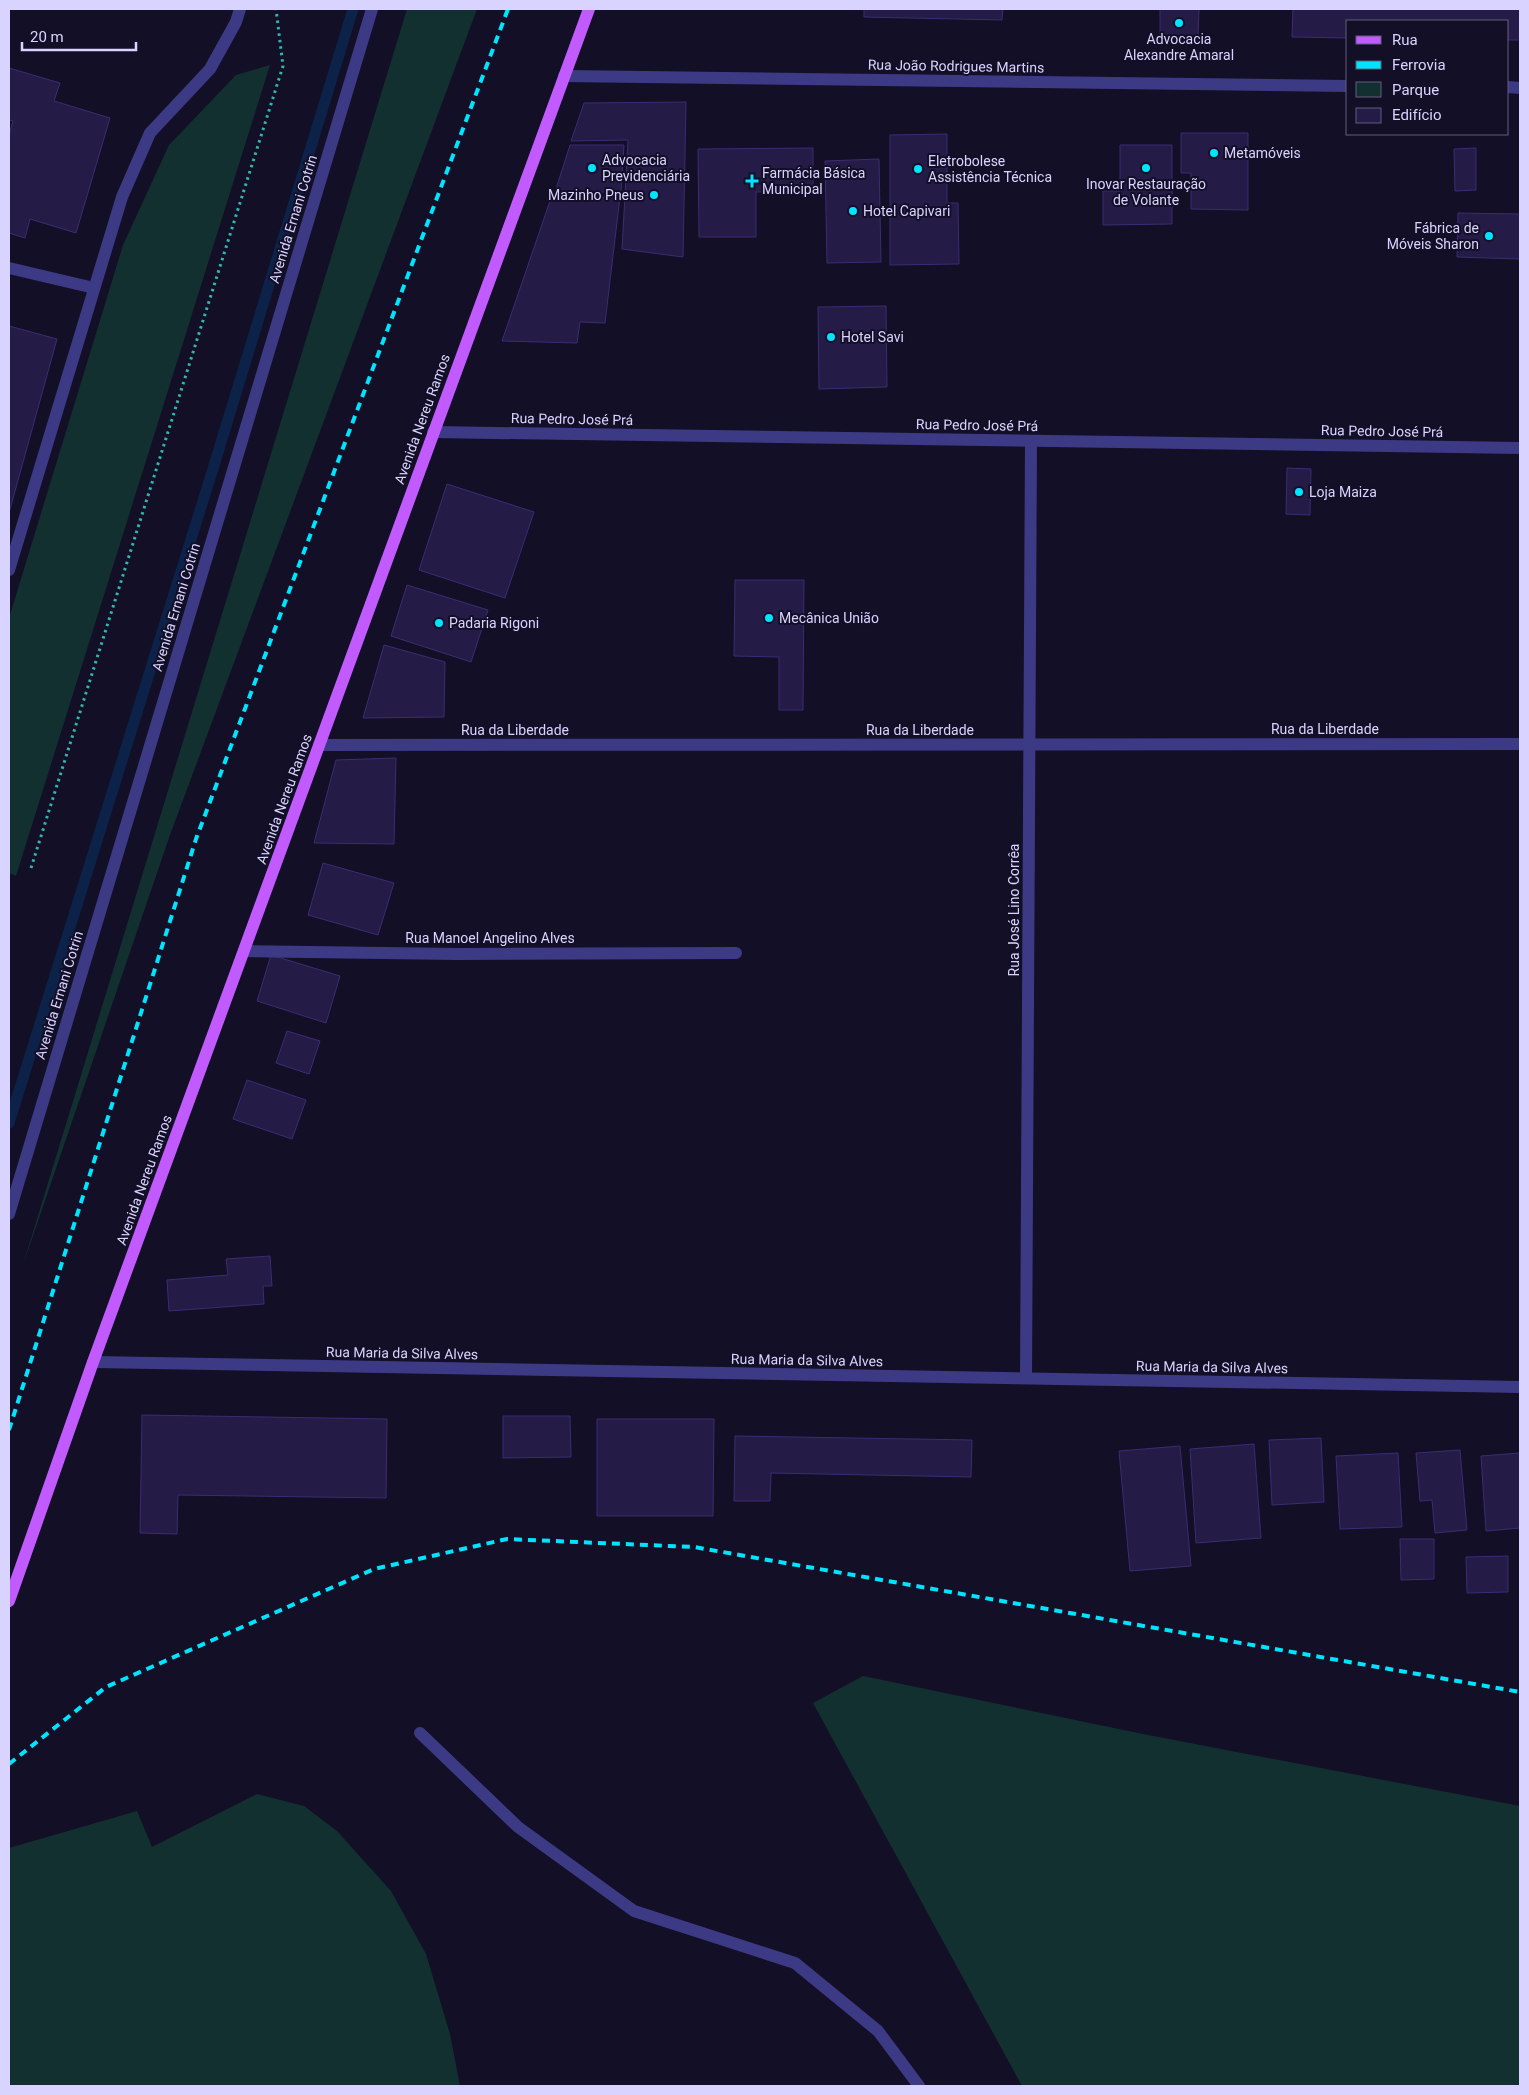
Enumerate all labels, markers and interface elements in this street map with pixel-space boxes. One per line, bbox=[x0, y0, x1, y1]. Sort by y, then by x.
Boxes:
marker: Advocacia Alexandre Amaral bbox=[1173, 17, 1185, 29]
scale bar bbox=[22, 20, 136, 52]
legend bbox=[1346, 20, 1509, 135]
text: 20 m bbox=[30, 28, 64, 46]
place label: Advocacia Alexandre Amaral bbox=[1124, 31, 1234, 63]
text: Rua bbox=[1392, 31, 1418, 49]
street label: Rua João Rodrigues Martins bbox=[868, 56, 1044, 76]
text: Ferrovia bbox=[1392, 56, 1446, 74]
text: Parque bbox=[1392, 81, 1439, 99]
text: Edifício bbox=[1392, 106, 1441, 124]
place label: Metamóveis bbox=[1224, 145, 1301, 161]
marker: Metamóveis bbox=[1208, 147, 1220, 159]
place label: Advocacia Previdenciária bbox=[602, 152, 690, 184]
street label: Avenida Ernani Cotrin bbox=[266, 153, 320, 285]
place label: Eletrobolese Assistência Técnica bbox=[928, 153, 1052, 185]
marker: Advocacia Previdenciária bbox=[586, 162, 598, 174]
marker: Inovar Restauração de Volante bbox=[1140, 162, 1152, 174]
marker: Eletrobolese Assistência Técnica bbox=[912, 163, 924, 175]
place label: Farmácia Básica Municipal bbox=[762, 165, 866, 197]
marker: Farmácia Básica Municipal bbox=[746, 175, 758, 187]
place label: Inovar Restauração de Volante bbox=[1086, 176, 1206, 208]
place label: Mazinho Pneus bbox=[548, 187, 644, 203]
marker: Mazinho Pneus bbox=[648, 189, 660, 201]
place label: Hotel Capivari bbox=[863, 203, 950, 219]
marker: Hotel Capivari bbox=[847, 205, 859, 217]
place label: Fábrica de Móveis Sharon bbox=[1387, 220, 1479, 252]
marker: Fábrica de Móveis Sharon bbox=[1483, 230, 1495, 242]
place label: Hotel Savi bbox=[841, 329, 904, 345]
marker: Hotel Savi bbox=[825, 331, 837, 343]
street label: Avenida Nereu Ramos bbox=[391, 352, 453, 486]
street label: Rua Pedro José Prá bbox=[511, 410, 633, 428]
street label: Rua Pedro José Prá bbox=[916, 416, 1038, 434]
street label: Rua Pedro José Prá bbox=[1321, 422, 1443, 440]
place label: Loja Maiza bbox=[1309, 484, 1377, 500]
marker: Loja Maiza bbox=[1293, 486, 1305, 498]
street label: Avenida Ernani Cotrin bbox=[149, 541, 203, 673]
place label: Mecânica União bbox=[779, 610, 879, 626]
marker: Mecânica União bbox=[763, 612, 775, 624]
place label: Padaria Rigoni bbox=[449, 615, 539, 631]
marker: Padaria Rigoni bbox=[433, 617, 445, 629]
street label: Rua da Liberdade bbox=[1271, 721, 1379, 737]
street label: Rua da Liberdade bbox=[461, 722, 569, 738]
street label: Rua da Liberdade bbox=[866, 722, 974, 738]
street label: Avenida Nereu Ramos bbox=[253, 732, 315, 866]
street label: Rua José Lino Corrêa bbox=[1006, 844, 1022, 976]
street label: Avenida Ernani Cotrin bbox=[32, 929, 86, 1061]
street label: Rua Manoel Angelino Alves bbox=[405, 930, 575, 946]
street label: Avenida Nereu Ramos bbox=[113, 1113, 175, 1247]
street label: Rua Maria da Silva Alves bbox=[326, 1344, 478, 1362]
street label: Rua Maria da Silva Alves bbox=[731, 1351, 883, 1369]
street label: Rua Maria da Silva Alves bbox=[1136, 1358, 1288, 1376]

